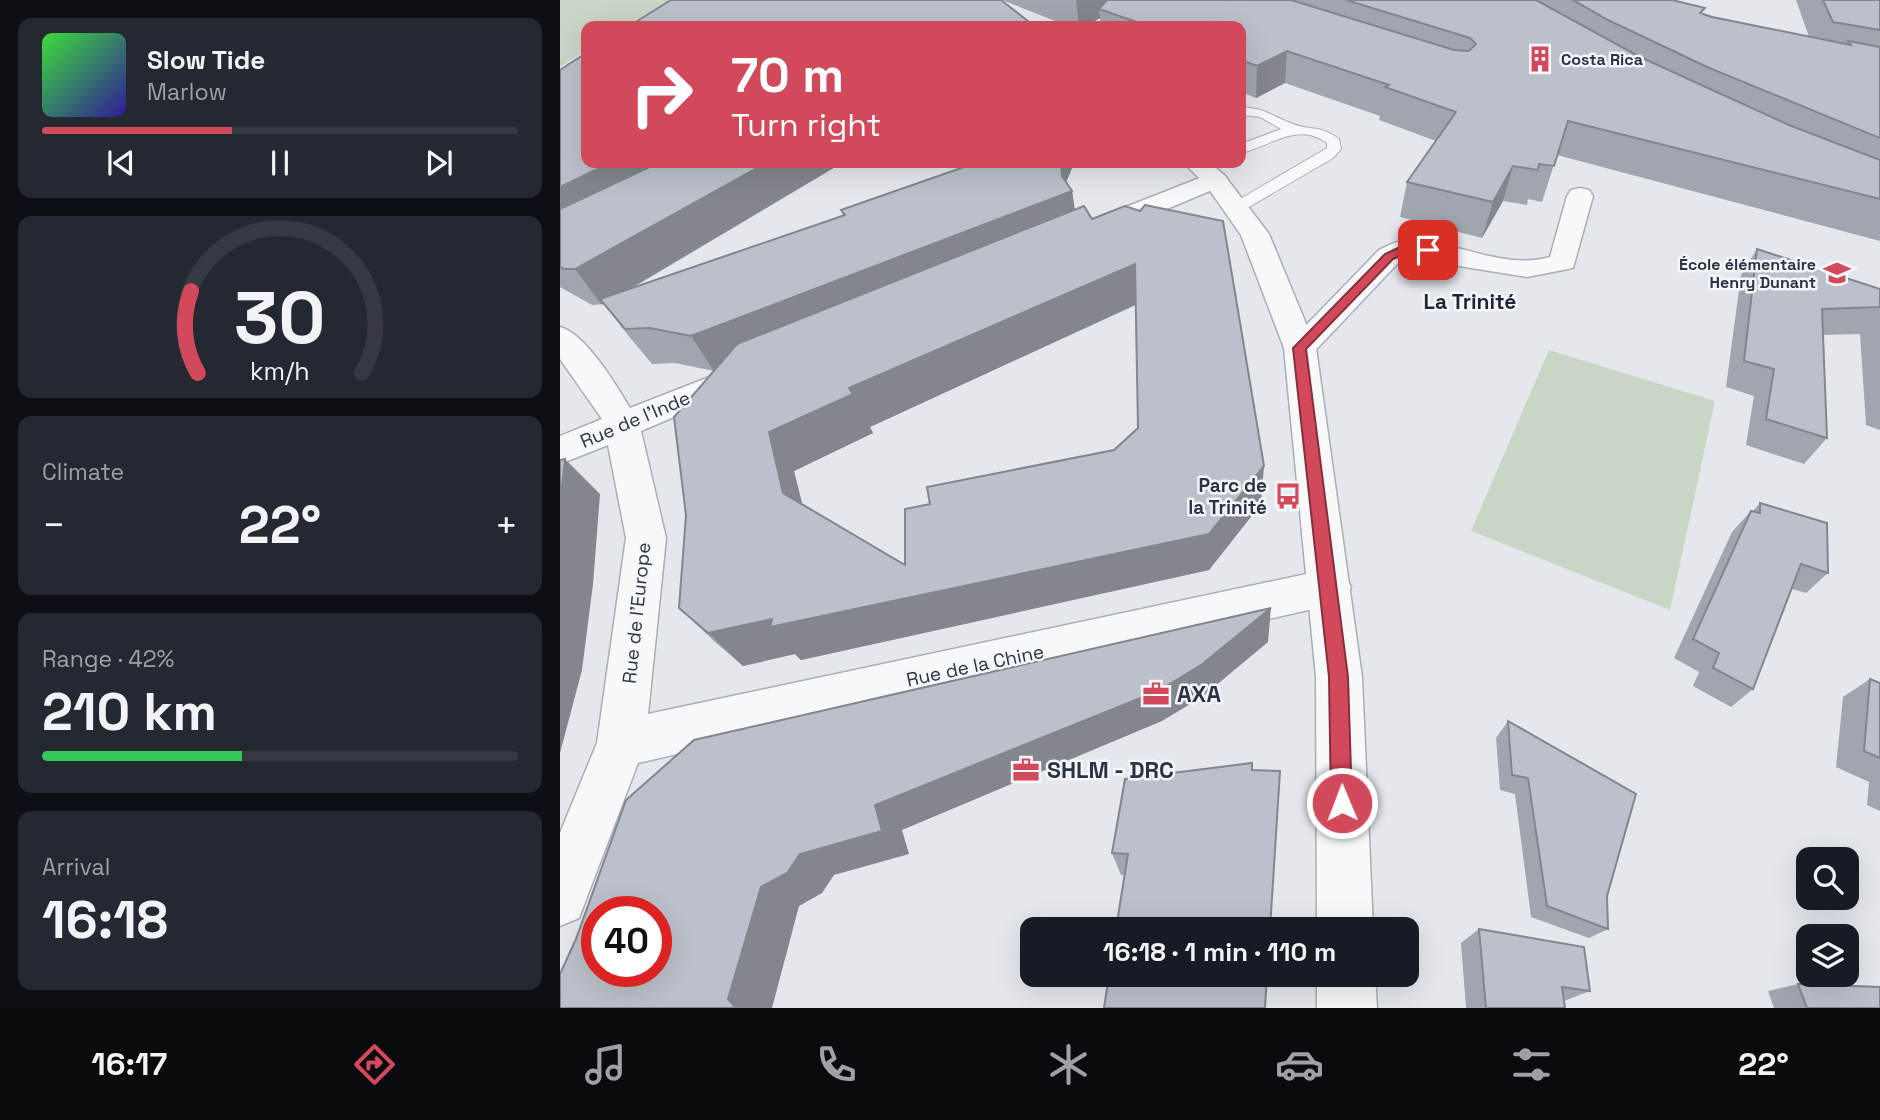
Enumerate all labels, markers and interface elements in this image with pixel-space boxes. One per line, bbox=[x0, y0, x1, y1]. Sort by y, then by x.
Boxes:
text: Slow Tide bbox=[147, 43, 265, 77]
text: 70 m bbox=[731, 44, 844, 106]
building icon: Costa Rica bbox=[1525, 44, 1555, 74]
icon: right bbox=[616, 49, 707, 140]
place label: Costa Rica bbox=[1561, 49, 1643, 70]
text: Marlow bbox=[147, 77, 227, 107]
text: Turn right bbox=[731, 105, 881, 145]
icon: previous bbox=[102, 144, 140, 182]
icon: pause bbox=[261, 144, 299, 182]
icon: next bbox=[420, 144, 458, 182]
pin bbox=[1398, 220, 1458, 280]
icon: arrive bbox=[1409, 231, 1447, 269]
place label: École élémentaire Henry Dunant bbox=[1679, 254, 1816, 293]
school or university icon: École élémentaire Henry Dunant bbox=[1822, 258, 1852, 288]
text: 30 bbox=[234, 271, 326, 364]
district label: La Trinité bbox=[1424, 288, 1516, 315]
text: km/h bbox=[250, 354, 310, 386]
street label: Rue de l'Inde bbox=[576, 385, 694, 454]
text: Climate bbox=[42, 457, 124, 487]
place label: Parc de la Trinité bbox=[1188, 473, 1267, 520]
bus stop icon: Parc de la Trinité bbox=[1273, 481, 1303, 511]
text: 22° bbox=[239, 492, 321, 558]
text: − bbox=[42, 501, 66, 549]
text: + bbox=[494, 501, 518, 549]
street label: Rue de l'Europe bbox=[617, 541, 656, 685]
street label: Rue de la Chine bbox=[904, 639, 1046, 692]
text: Range · 42% bbox=[42, 644, 174, 674]
text: 210 km bbox=[42, 679, 217, 745]
office icon: AXA bbox=[1141, 679, 1171, 709]
place label: AXA bbox=[1177, 679, 1221, 709]
office icon: SHLM - DRC bbox=[1011, 755, 1041, 785]
place label: SHLM - DRC bbox=[1047, 755, 1174, 785]
position arrow bbox=[1305, 766, 1379, 840]
map controls bbox=[1796, 847, 1859, 987]
button: search bbox=[1796, 847, 1859, 910]
text: Arrival bbox=[42, 852, 110, 882]
text: 16:18 bbox=[42, 887, 168, 953]
speed limit sign: 40 bbox=[581, 896, 672, 987]
button: layers bbox=[1796, 924, 1859, 987]
text: 16:18 · 1 min · 110 m bbox=[1103, 935, 1336, 969]
icon: directions bbox=[350, 1040, 399, 1089]
icon: music bbox=[581, 1040, 630, 1089]
icon: phone bbox=[812, 1040, 861, 1089]
icon: climate bbox=[1044, 1040, 1093, 1089]
icon: car bbox=[1275, 1040, 1324, 1089]
icon: filters bbox=[1507, 1040, 1556, 1089]
text: 16:17 bbox=[91, 1044, 167, 1084]
text: 22° bbox=[1738, 1044, 1789, 1084]

